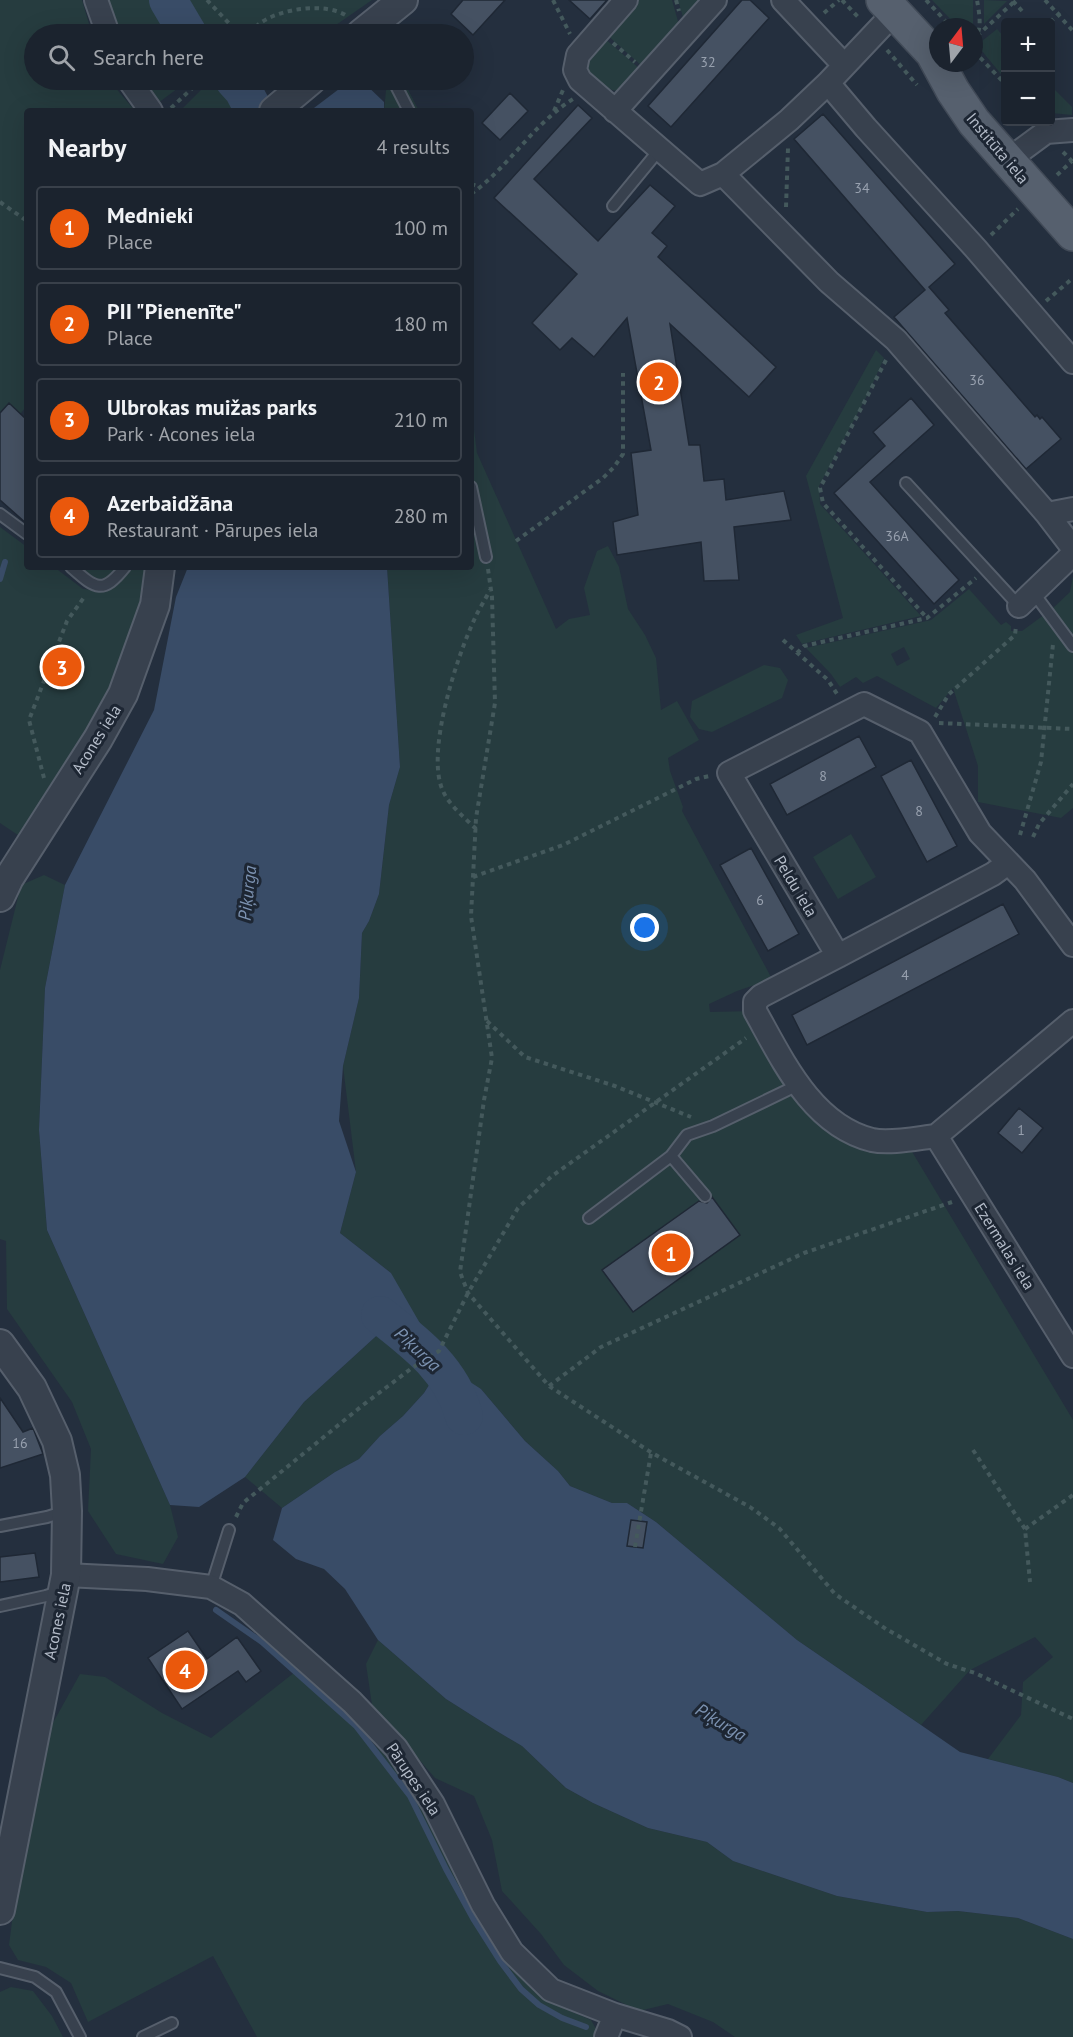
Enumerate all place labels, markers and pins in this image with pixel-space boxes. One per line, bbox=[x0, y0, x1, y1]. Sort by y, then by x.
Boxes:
pin: 2 bbox=[640, 360, 678, 404]
pin: 3 bbox=[42, 644, 82, 690]
pin: 1 bbox=[652, 1230, 690, 1276]
pin: 4 bbox=[166, 1648, 204, 1692]

